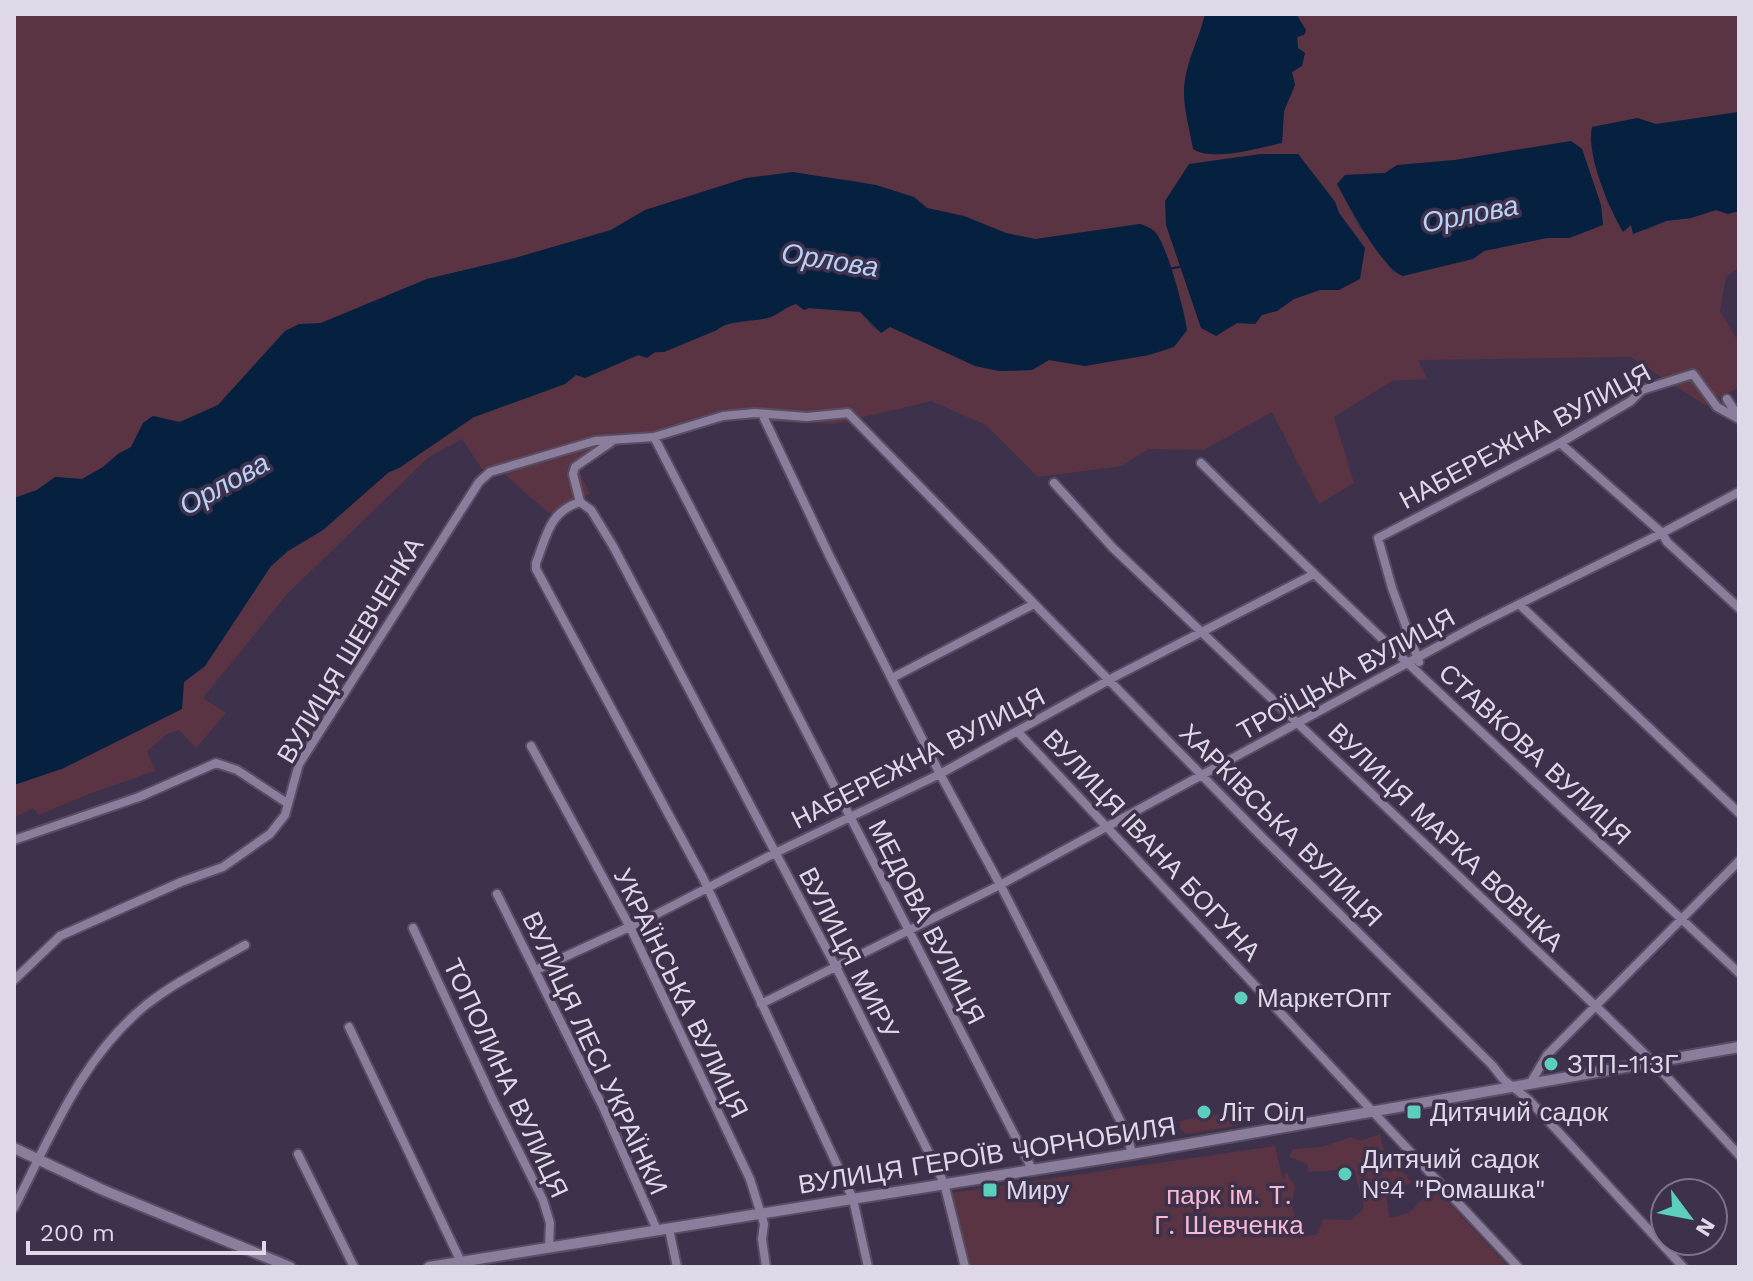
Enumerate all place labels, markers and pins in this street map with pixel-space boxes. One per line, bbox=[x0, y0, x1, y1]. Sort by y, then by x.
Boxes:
place label: МаркетОпт bbox=[1257, 983, 1391, 1013]
marker: МаркетОпт bbox=[1232, 989, 1250, 1007]
place label: ЗТП-113Г bbox=[1567, 1049, 1678, 1079]
marker: ЗТП-113Г bbox=[1542, 1055, 1560, 1073]
place label: Літ Оіл bbox=[1220, 1097, 1305, 1127]
place label: Дитячий садок bbox=[1430, 1097, 1609, 1127]
marker: Літ Оіл bbox=[1195, 1103, 1213, 1121]
marker: Дитячий садок bbox=[1405, 1103, 1423, 1121]
place label: Дитячий садок №4 "Ромашка" bbox=[1361, 1144, 1545, 1204]
marker: Дитячий садок №4 "Ромашка" bbox=[1336, 1165, 1354, 1183]
place label: Миру bbox=[1006, 1175, 1069, 1205]
marker: Миру bbox=[981, 1181, 999, 1199]

